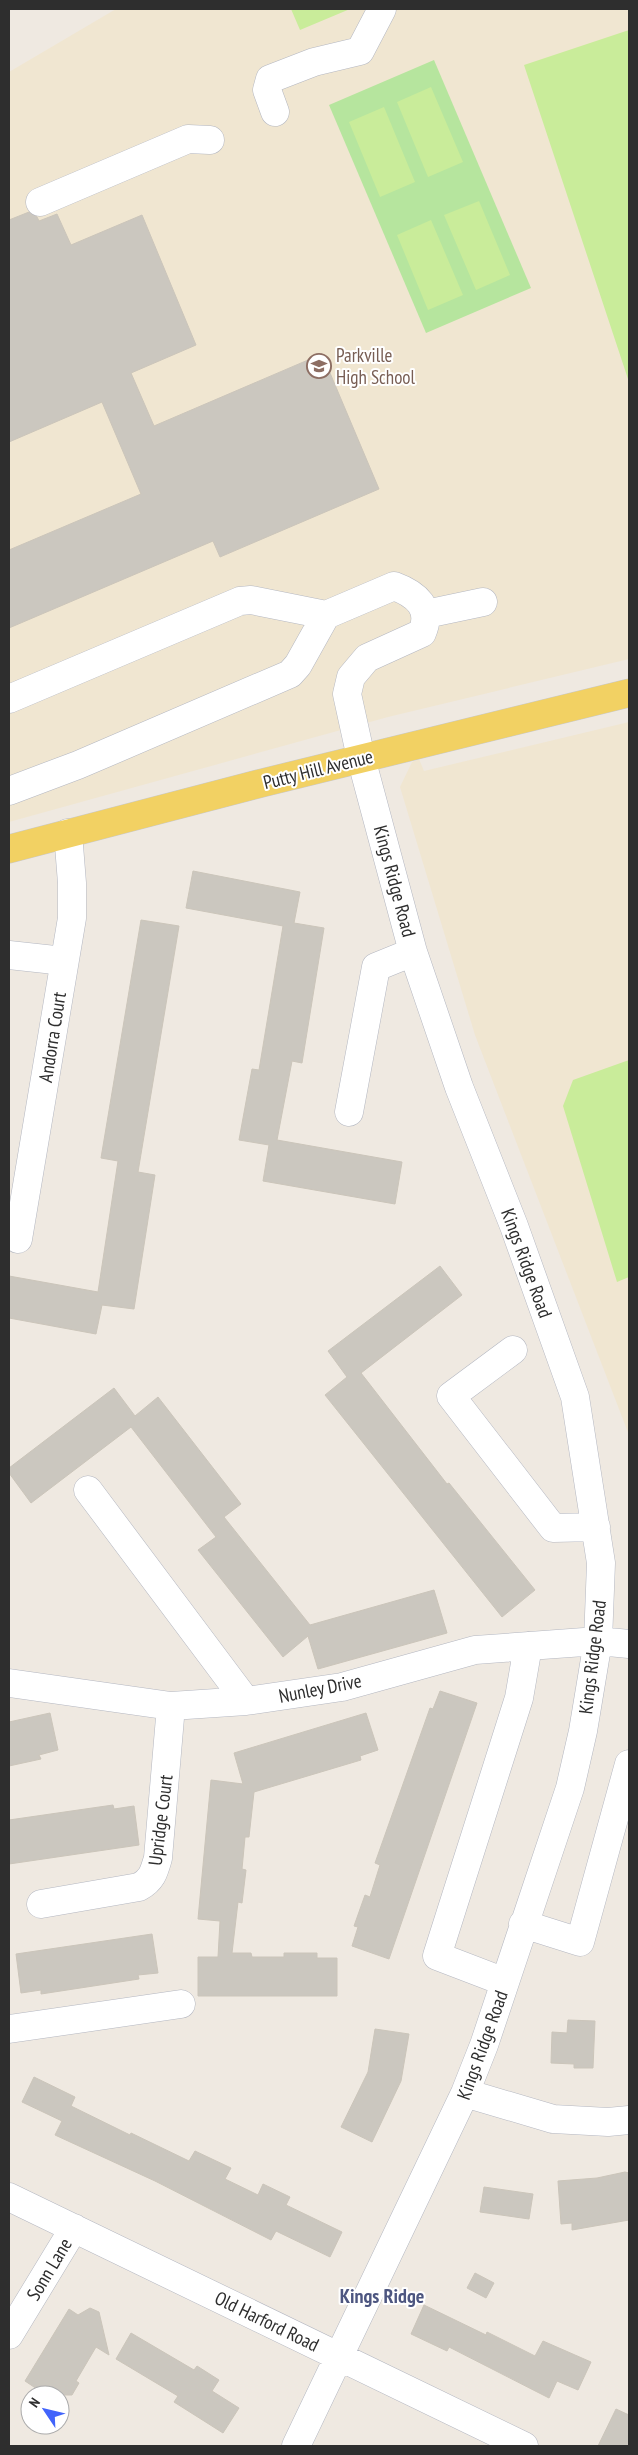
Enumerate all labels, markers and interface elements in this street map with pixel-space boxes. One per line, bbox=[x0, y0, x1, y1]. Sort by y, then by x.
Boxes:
place label: Parkville High School bbox=[336, 343, 416, 389]
school or university icon: Parkville High School bbox=[306, 353, 332, 379]
street label: Putty Hill Avenue bbox=[261, 744, 375, 794]
street label: Kings Ridge Road bbox=[369, 823, 421, 939]
street label: Andorra Court bbox=[33, 989, 71, 1084]
street label: Kings Ridge Road bbox=[496, 1205, 558, 1321]
street label: Kings Ridge Road bbox=[573, 1599, 611, 1715]
street label: Nunley Drive bbox=[277, 1668, 364, 1708]
street label: Upridge Court bbox=[143, 1772, 178, 1867]
street label: Kings Ridge Road bbox=[451, 1987, 513, 2103]
street label: Sonn Lane bbox=[21, 2233, 77, 2305]
district label: Kings Ridge bbox=[340, 2283, 424, 2309]
street label: Old Harford Road bbox=[211, 2285, 323, 2357]
north arrow bbox=[20, 2385, 70, 2435]
text: N bbox=[25, 2394, 44, 2411]

